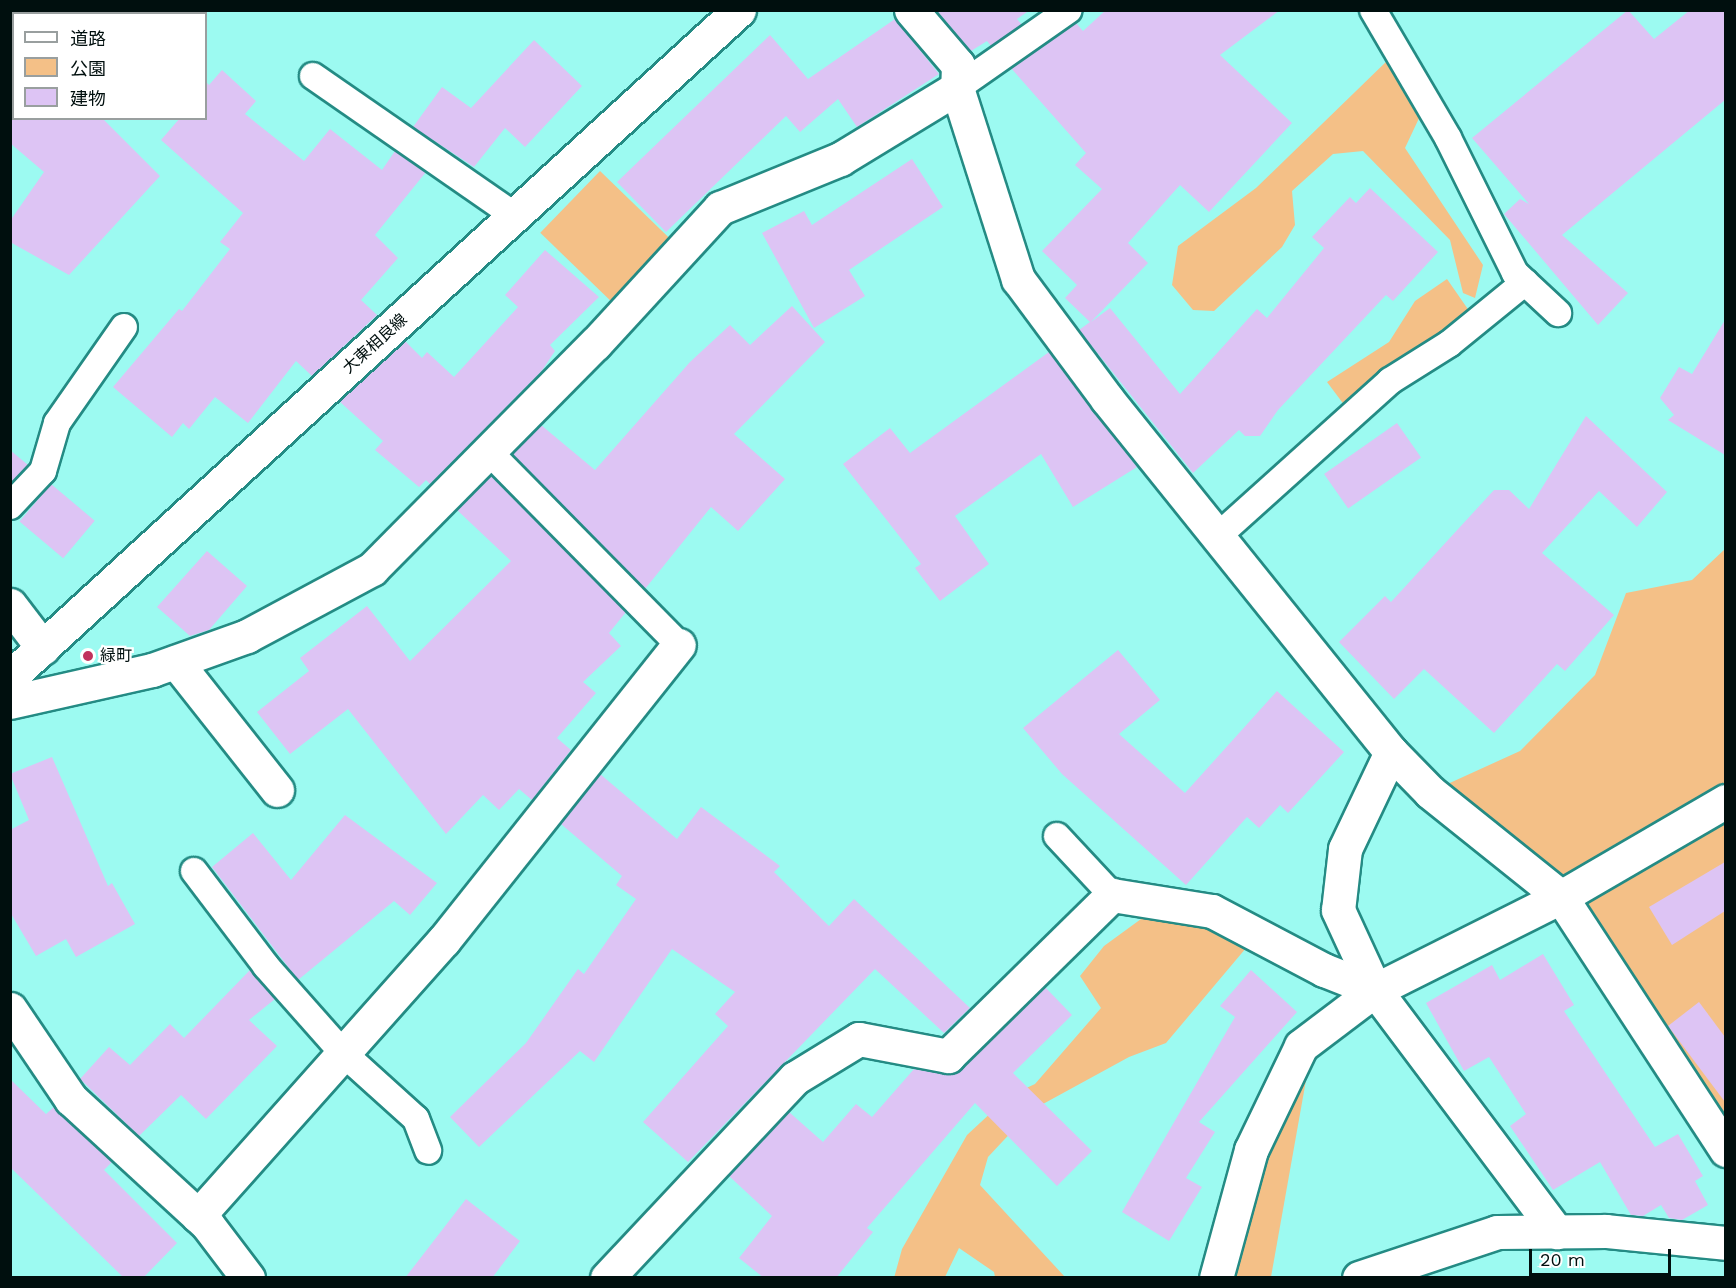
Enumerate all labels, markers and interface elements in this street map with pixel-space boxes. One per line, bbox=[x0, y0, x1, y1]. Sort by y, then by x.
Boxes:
legend bbox=[12, 12, 207, 120]
text: 道路 bbox=[70, 28, 106, 49]
text: 公園 bbox=[70, 58, 106, 79]
text: 建物 bbox=[70, 88, 106, 109]
street label: 大東相良線 bbox=[339, 310, 411, 378]
place label: 緑町 bbox=[100, 646, 132, 666]
marker: 緑町 bbox=[81, 649, 95, 663]
scale bar bbox=[1532, 1237, 1674, 1275]
text: 20 m bbox=[1540, 1249, 1585, 1270]

